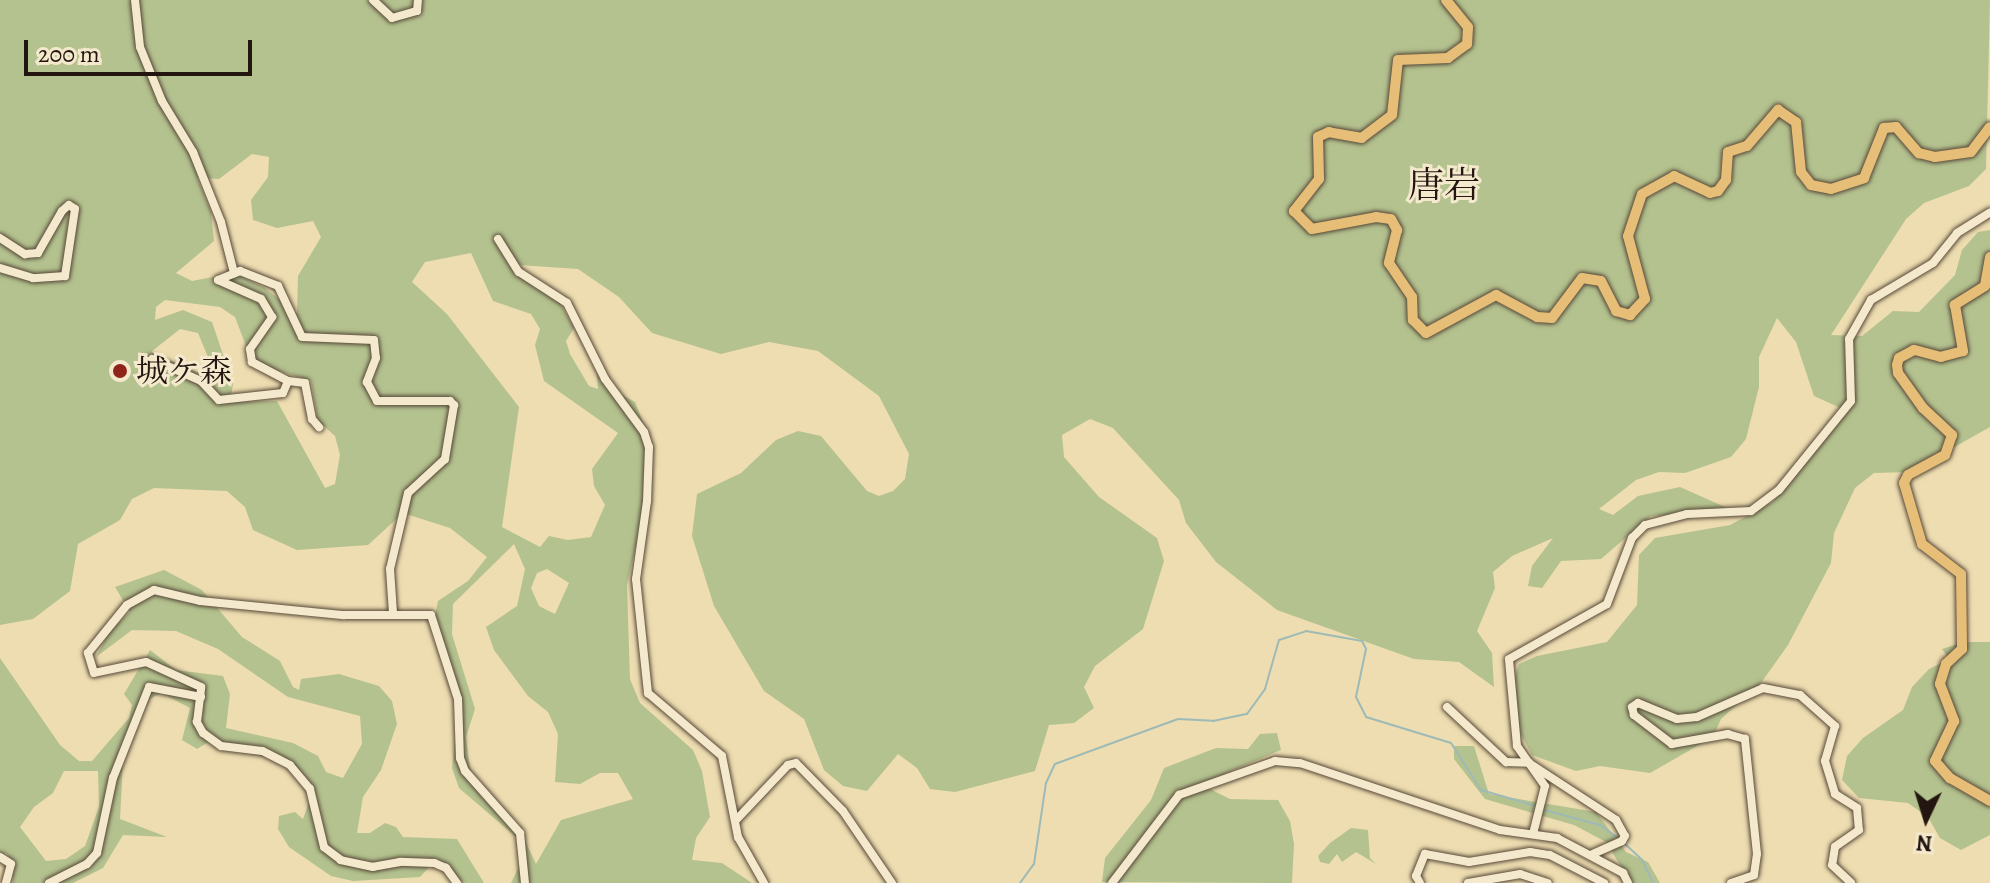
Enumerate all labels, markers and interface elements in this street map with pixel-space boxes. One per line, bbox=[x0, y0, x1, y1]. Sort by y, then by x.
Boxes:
scale bar bbox=[28, 24, 256, 74]
text: 200 m bbox=[38, 38, 100, 70]
district label: 唐岩 bbox=[1408, 163, 1480, 207]
place label: 城ケ森 bbox=[136, 352, 232, 390]
marker: 城ケ森 bbox=[111, 362, 129, 380]
north arrow bbox=[1886, 779, 1966, 859]
text: N bbox=[1915, 827, 1933, 858]

